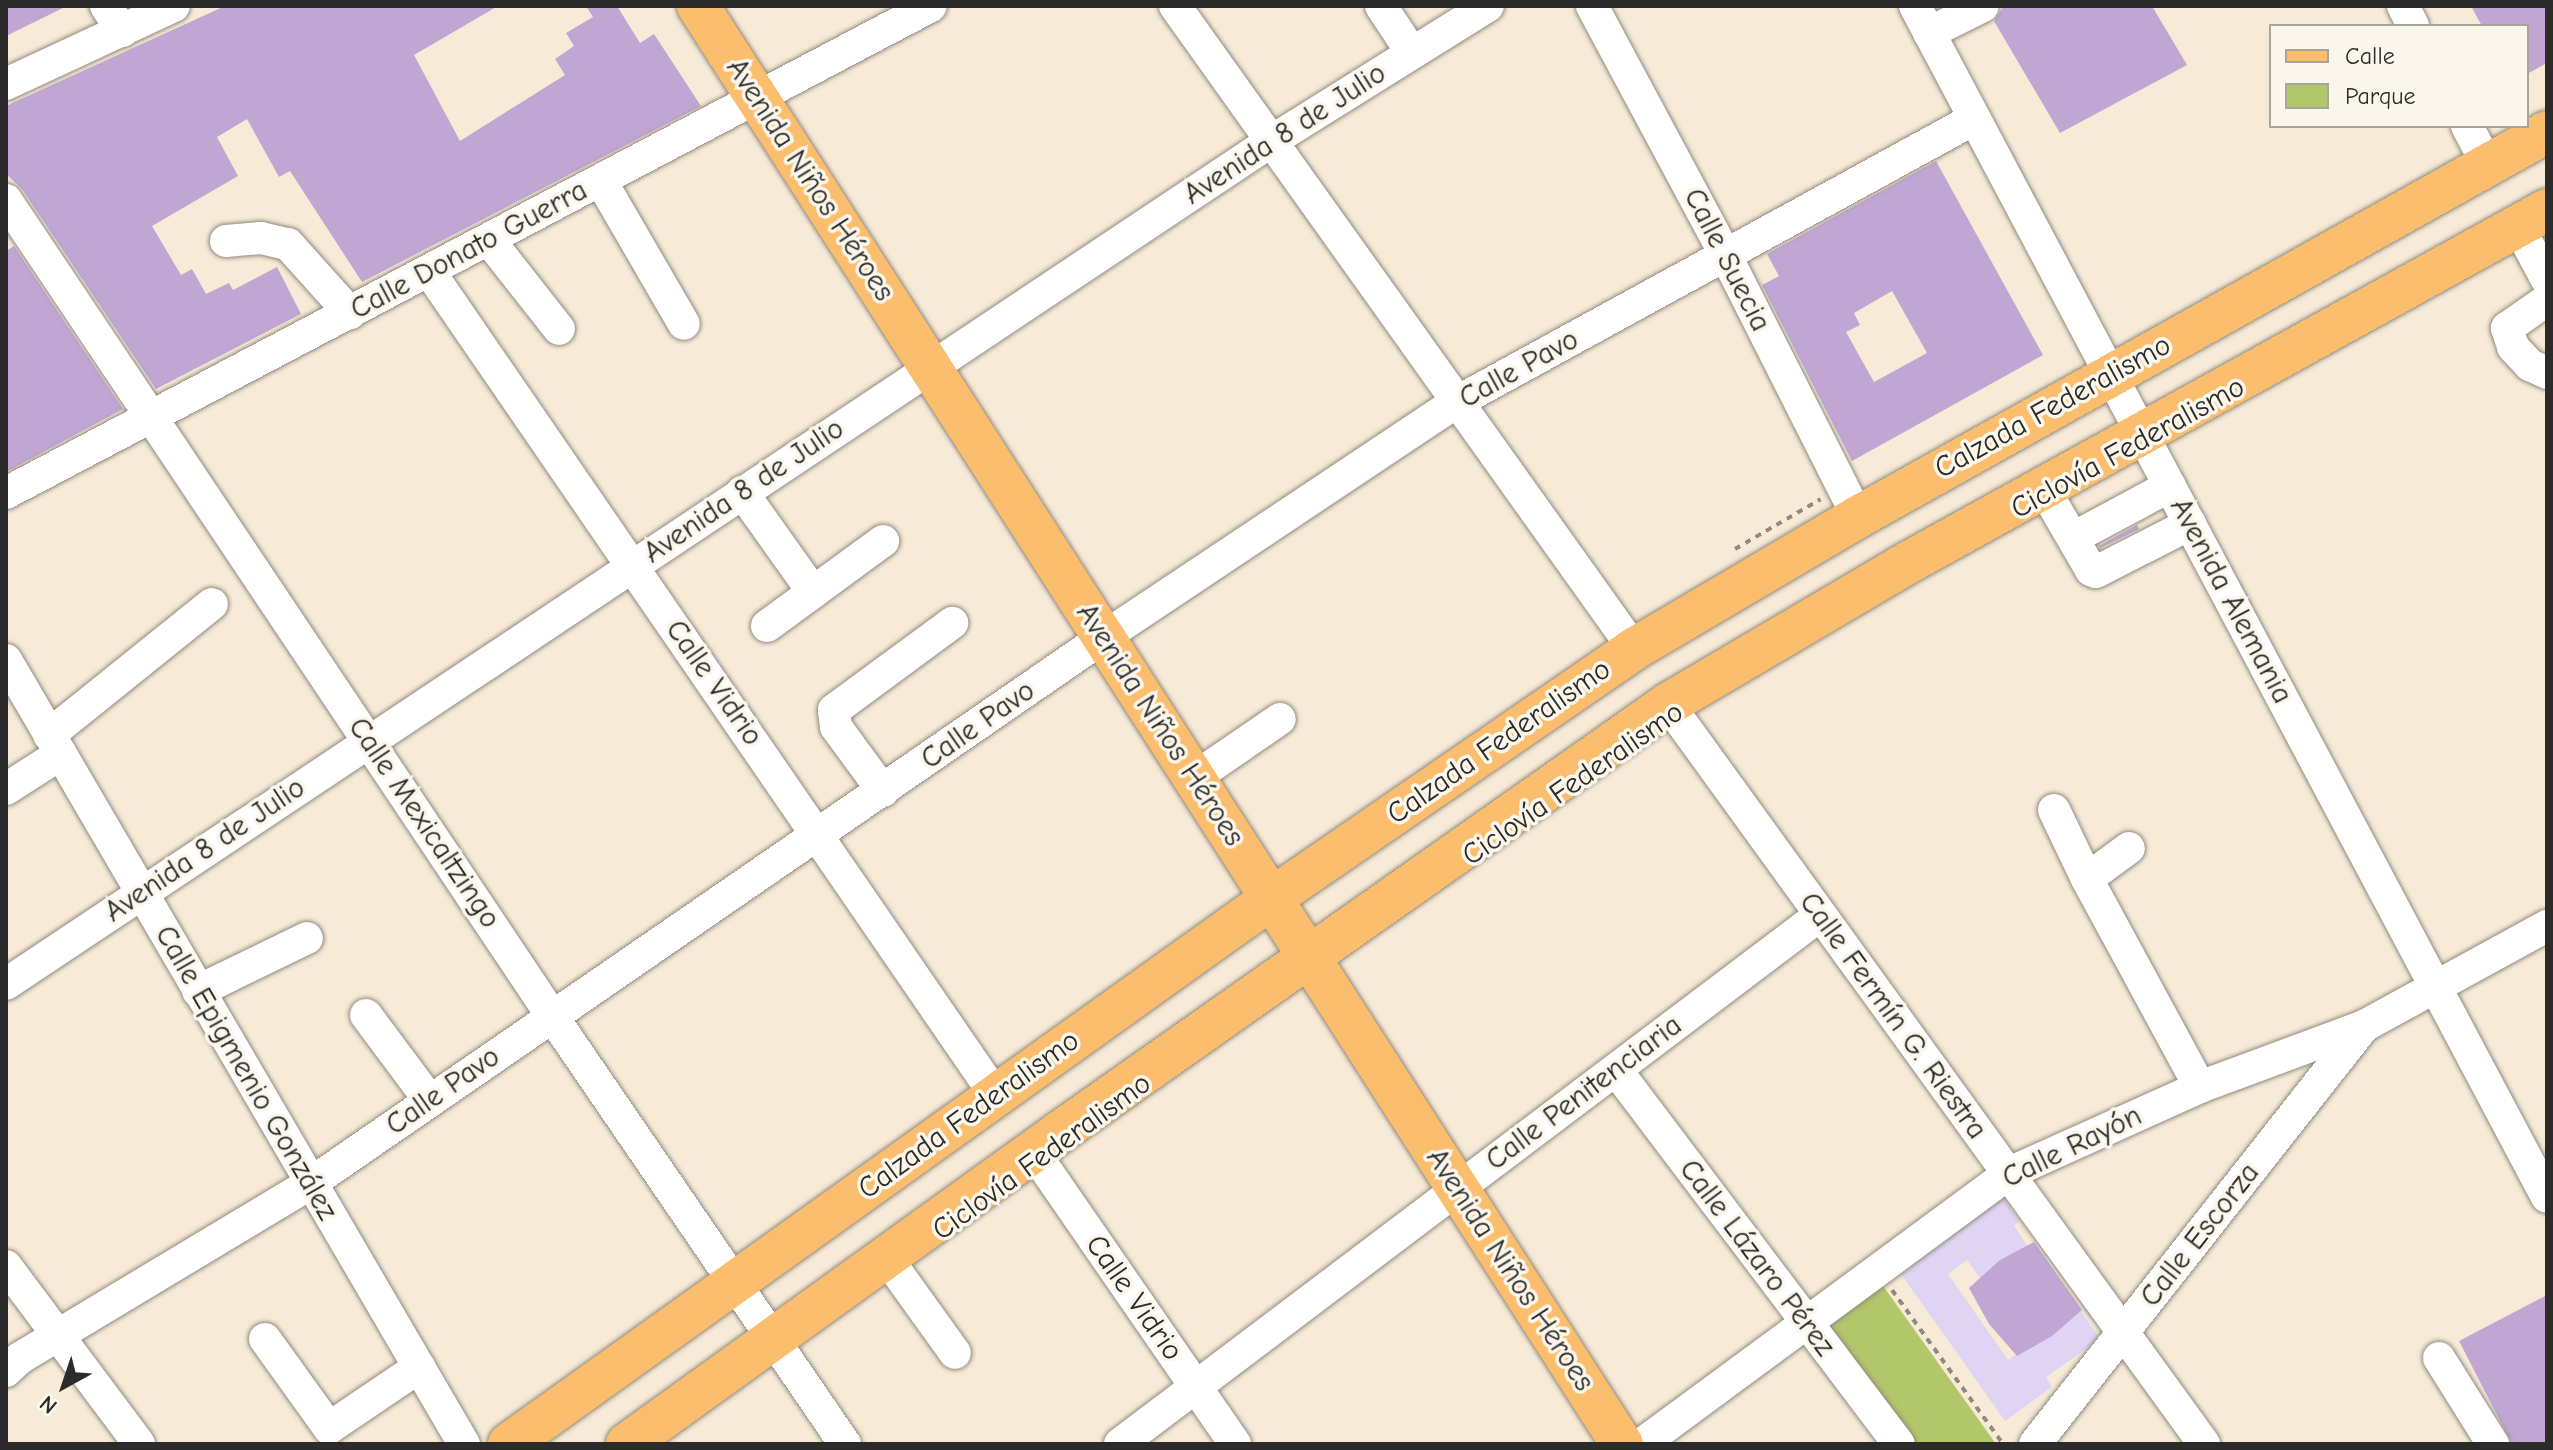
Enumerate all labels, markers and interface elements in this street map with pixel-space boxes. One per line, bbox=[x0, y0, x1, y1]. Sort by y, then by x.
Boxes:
legend bbox=[2269, 24, 2529, 128]
text: Calle bbox=[2345, 42, 2395, 70]
street label: Avenida Niños Héroes bbox=[718, 52, 902, 308]
street label: Avenida 8 de Julio bbox=[1177, 55, 1393, 213]
text: Parque bbox=[2345, 82, 2416, 110]
street label: Calle Donato Guerra bbox=[344, 172, 594, 328]
street label: Calle Suecia bbox=[1676, 182, 1778, 338]
street label: Calle Pavo bbox=[1453, 322, 1585, 416]
street label: Calzada Federalismo bbox=[1929, 327, 2177, 487]
street label: Ciclovía Federalismo bbox=[2005, 369, 2251, 527]
street label: Avenida 8 de Julio bbox=[637, 411, 851, 571]
street label: Avenida Alemania bbox=[2162, 492, 2300, 710]
street label: Avenida Niños Héroes bbox=[1068, 597, 1252, 853]
street label: Calle Vidrio bbox=[658, 613, 770, 753]
street label: Calzada Federalismo bbox=[1380, 651, 1618, 833]
street label: Calle Pavo bbox=[914, 673, 1042, 777]
street label: Ciclovía Federalismo bbox=[1456, 694, 1690, 874]
street label: Calle Mexicaltzingo bbox=[340, 711, 508, 935]
street label: Avenida 8 de Julio bbox=[98, 770, 312, 930]
street label: Calle Fermín G. Riestra bbox=[1791, 885, 1995, 1147]
street label: Calle Epigmenio González bbox=[147, 919, 345, 1227]
street label: Calle Penitenciaria bbox=[1479, 1008, 1689, 1178]
street label: Calzada Federalismo bbox=[851, 1023, 1087, 1207]
street label: Calle Pavo bbox=[379, 1039, 507, 1143]
street label: Ciclovía Federalismo bbox=[926, 1066, 1158, 1248]
street label: Calle Rayón bbox=[1996, 1098, 2148, 1196]
street label: Avenida Niños Héroes bbox=[1418, 1142, 1602, 1398]
street label: Calle Lázaro Pérez bbox=[1671, 1152, 1843, 1364]
street label: Calle Escorza bbox=[2133, 1156, 2267, 1314]
street label: Calle Vidrio bbox=[1078, 1228, 1190, 1368]
north arrow bbox=[24, 1346, 104, 1426]
text: N bbox=[35, 1390, 62, 1419]

